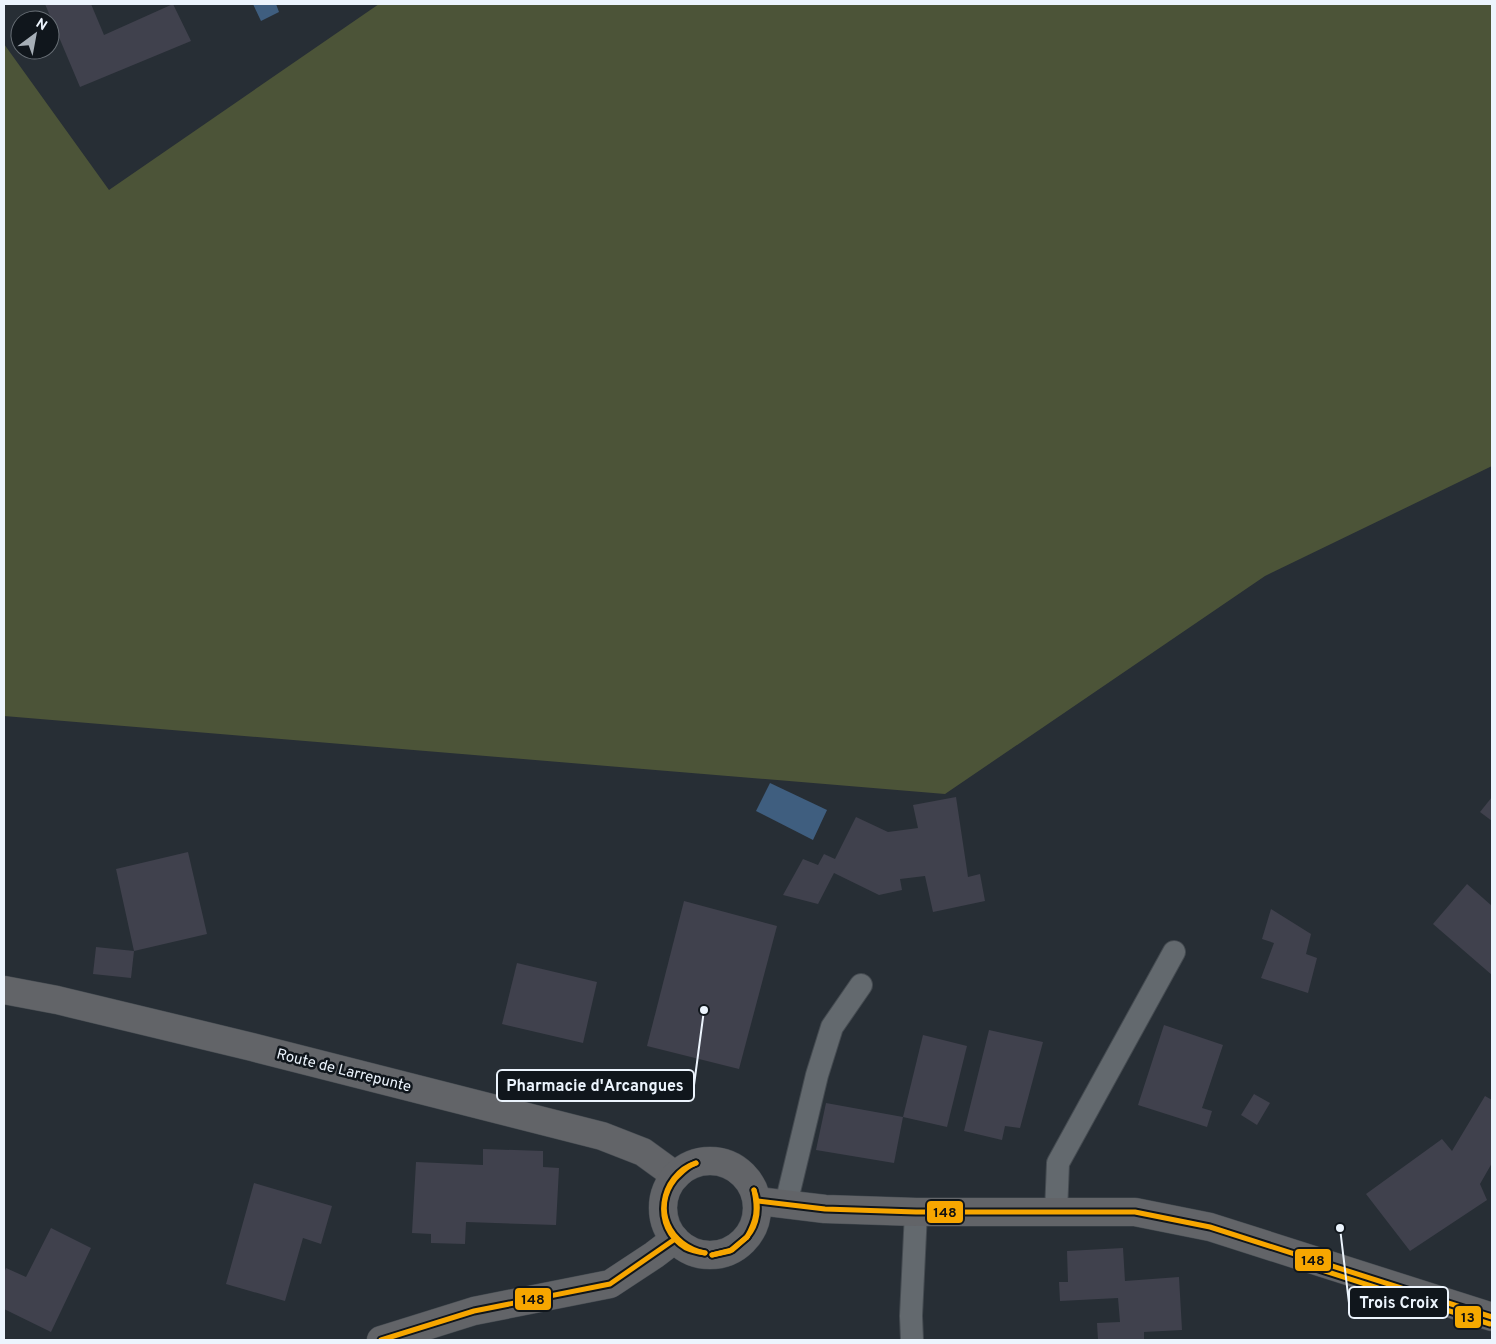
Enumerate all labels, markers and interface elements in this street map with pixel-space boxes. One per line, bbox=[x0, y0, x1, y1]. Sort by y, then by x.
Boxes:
north arrow bbox=[10, 10, 60, 60]
text: N bbox=[32, 15, 50, 35]
street label: Route de Larrepunte bbox=[274, 1046, 413, 1097]
callout: Pharmacie d'Arcangues bbox=[497, 1070, 694, 1101]
text: Pharmacie d'Arcangues bbox=[506, 1077, 684, 1097]
line badge: 148 bbox=[926, 1200, 964, 1224]
text: 148 bbox=[933, 1205, 957, 1222]
line badge: 148 bbox=[1294, 1248, 1332, 1272]
text: 148 bbox=[1301, 1253, 1325, 1270]
line badge: 148 bbox=[514, 1287, 552, 1311]
callout: Trois Croix bbox=[1349, 1287, 1448, 1318]
text: 148 bbox=[521, 1292, 545, 1309]
text: Trois Croix bbox=[1359, 1294, 1439, 1314]
line badge: 13 bbox=[1454, 1305, 1482, 1329]
text: 13 bbox=[1461, 1310, 1475, 1327]

